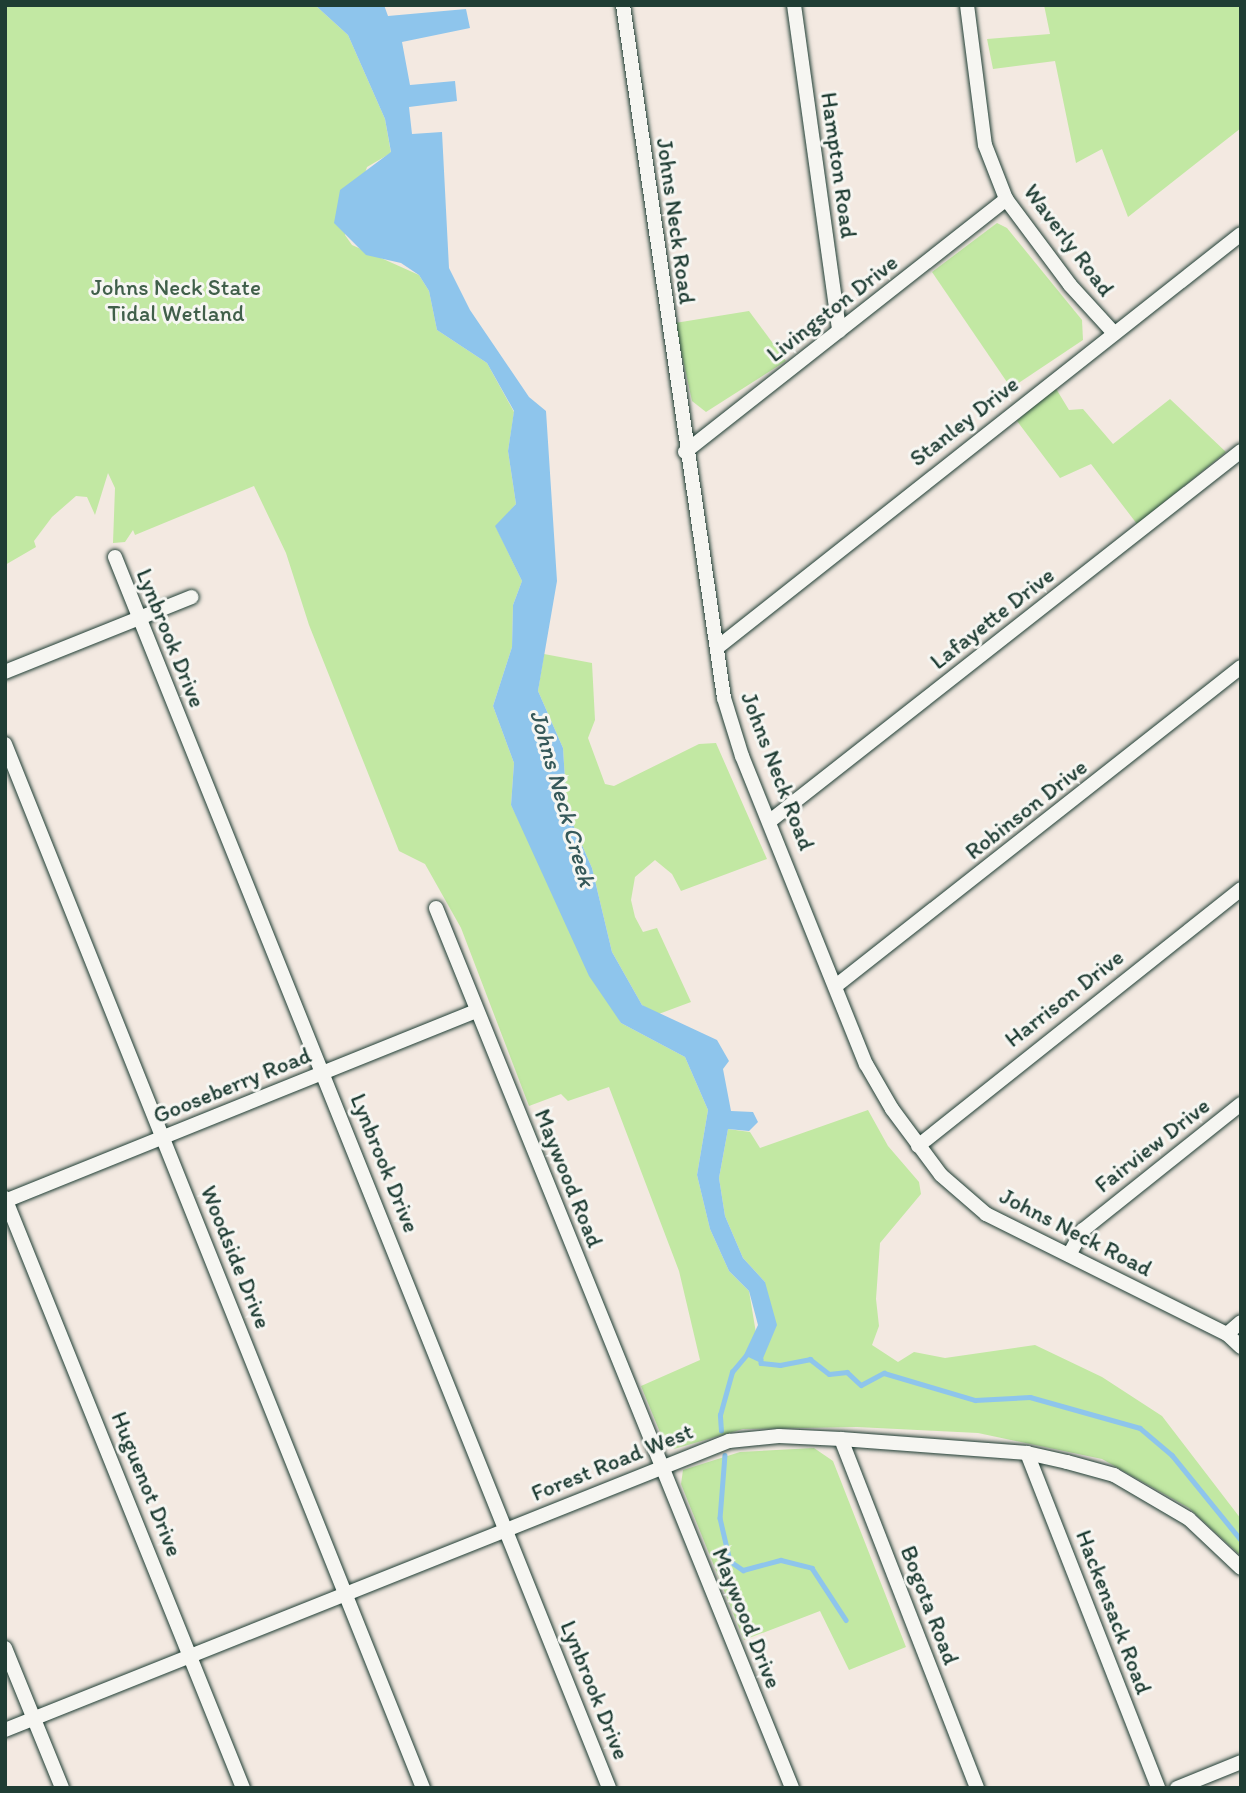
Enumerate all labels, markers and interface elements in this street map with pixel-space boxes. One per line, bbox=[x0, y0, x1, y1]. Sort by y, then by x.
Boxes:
street label: Hampton Road bbox=[815, 90, 863, 240]
street label: Johns Neck Road bbox=[651, 137, 701, 305]
street label: Waverly Road bbox=[1018, 179, 1120, 301]
street label: Livingston Drive bbox=[761, 248, 903, 368]
park label: Johns Neck State Tidal Wetland bbox=[91, 273, 261, 327]
street label: Stanley Drive bbox=[904, 370, 1024, 472]
street label: Lafayette Drive bbox=[925, 561, 1059, 675]
street label: Lynbrook Drive bbox=[131, 564, 211, 712]
street label: Johns Neck Road bbox=[735, 688, 821, 854]
water label: Johns Neck Creek bbox=[524, 707, 602, 889]
street label: Robinson Drive bbox=[959, 753, 1093, 865]
street label: Harrison Drive bbox=[999, 943, 1129, 1053]
street label: Gooseberry Road bbox=[149, 1041, 315, 1129]
street label: Lynbrook Drive bbox=[345, 1089, 425, 1237]
street label: Fairview Drive bbox=[1089, 1092, 1215, 1198]
street label: Maywood Road bbox=[529, 1105, 609, 1251]
street label: Woodside Drive bbox=[195, 1182, 277, 1332]
street label: Johns Neck Road bbox=[996, 1182, 1156, 1282]
street label: Huguenot Drive bbox=[105, 1408, 189, 1560]
street label: Forest Road West bbox=[528, 1417, 696, 1507]
street label: Hackensack Road bbox=[1070, 1526, 1158, 1698]
street label: Bogota Road bbox=[895, 1542, 965, 1668]
street label: Maywood Drive bbox=[706, 1544, 788, 1692]
street label: Lynbrook Drive bbox=[555, 1616, 635, 1764]

